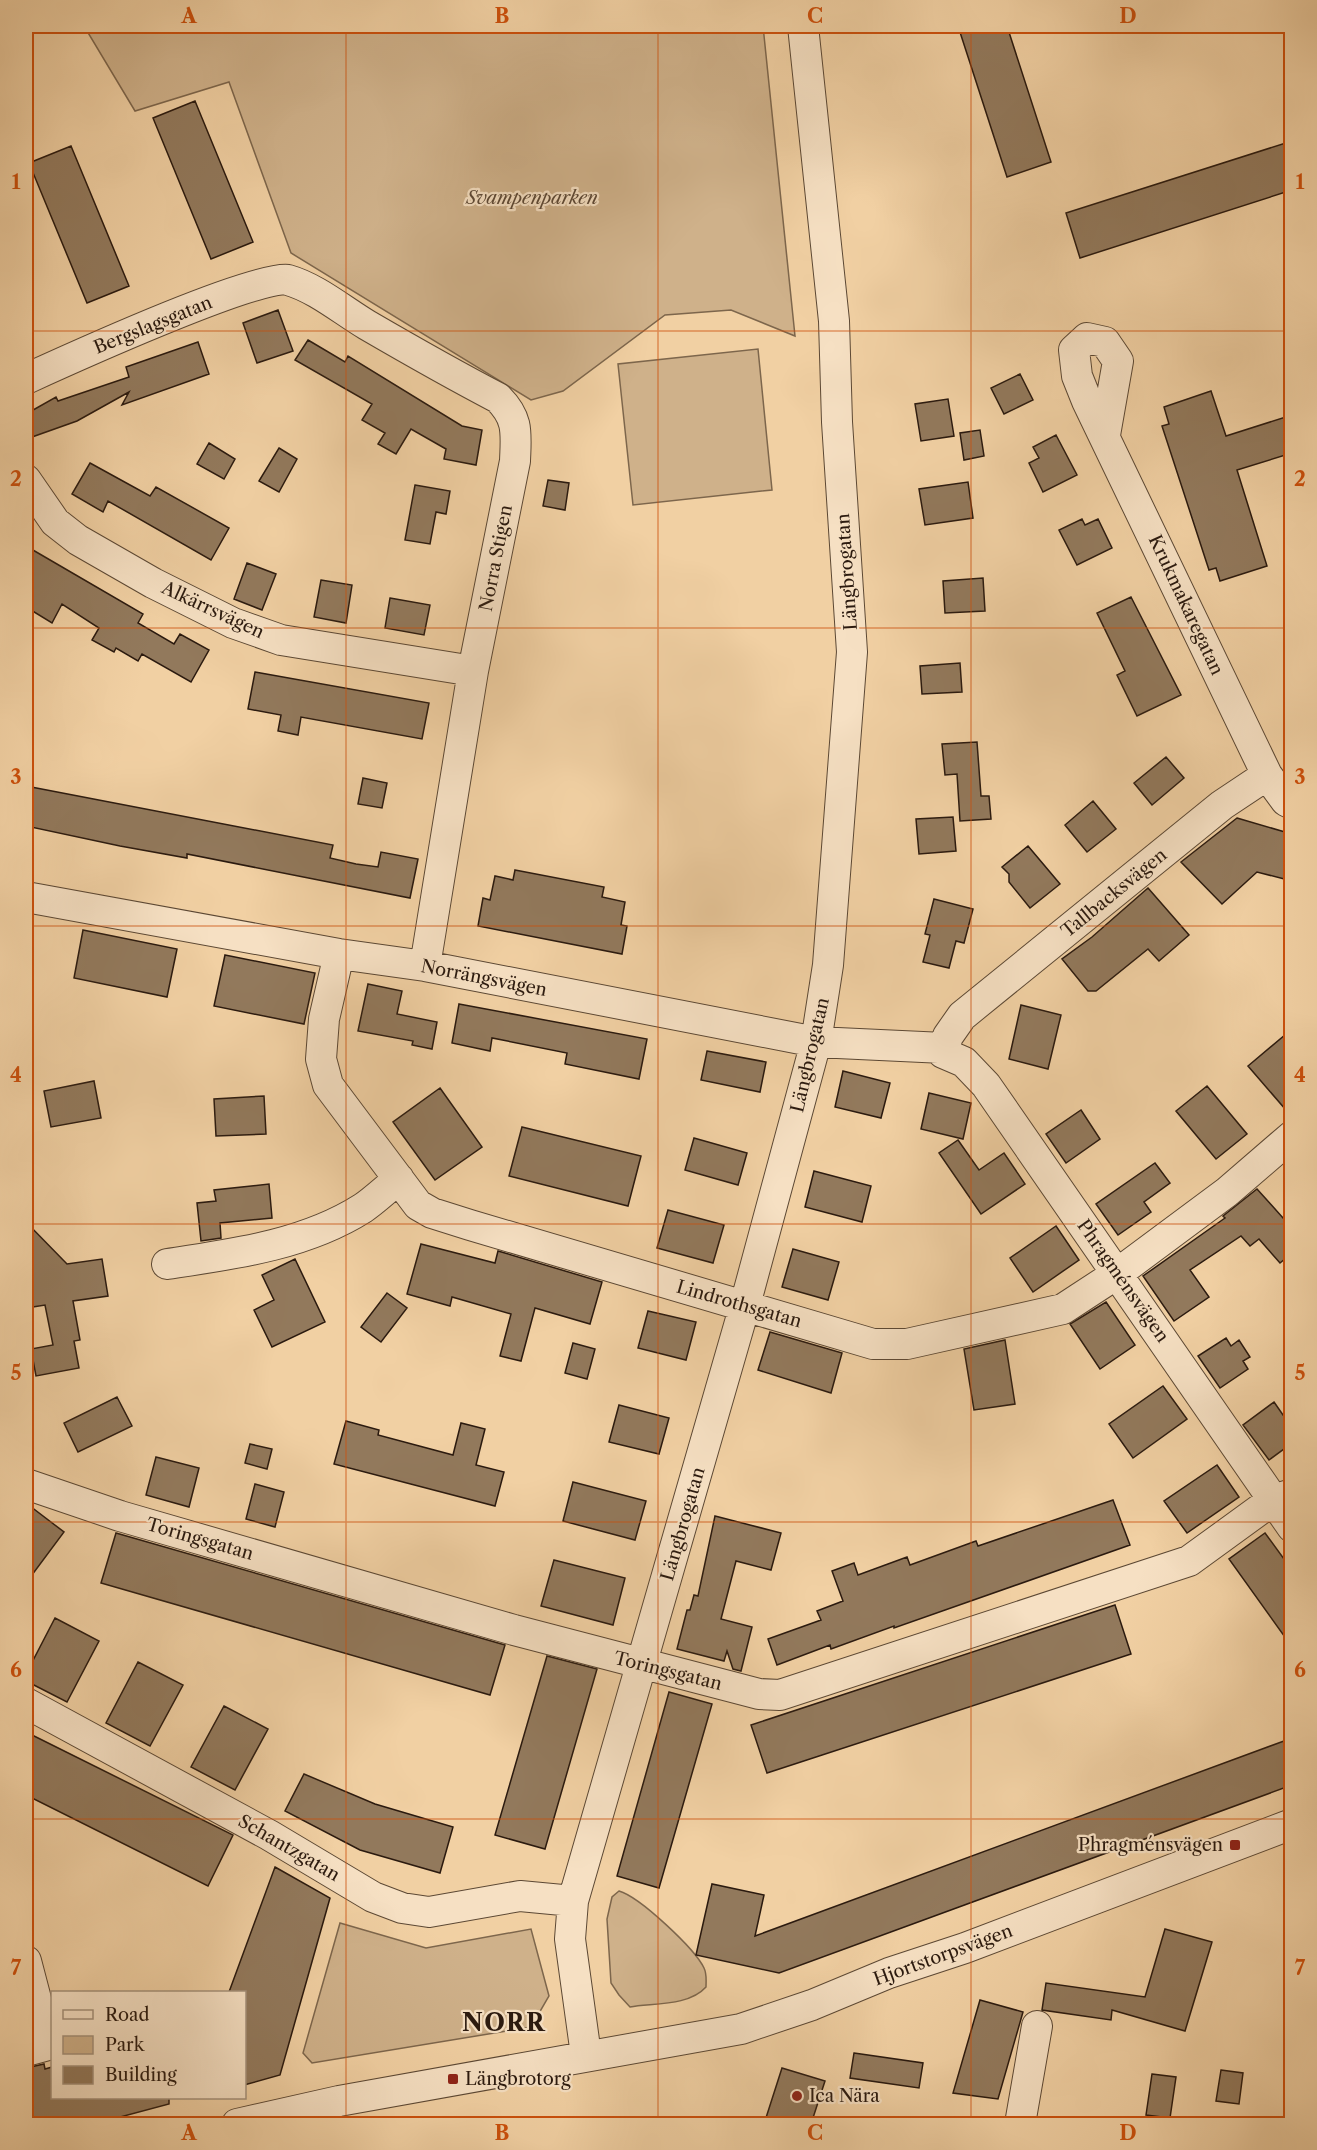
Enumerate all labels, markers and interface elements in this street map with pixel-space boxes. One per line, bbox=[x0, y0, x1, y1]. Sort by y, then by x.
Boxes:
text: A bbox=[180, 4, 197, 28]
text: B bbox=[495, 4, 510, 28]
text: C bbox=[807, 4, 823, 28]
text: D bbox=[1119, 4, 1137, 28]
text: 1 bbox=[12, 170, 21, 194]
text: 1 bbox=[1296, 170, 1305, 194]
park label: Svampenparken bbox=[465, 187, 598, 209]
street label: Bergslagsgatan bbox=[91, 291, 215, 359]
text: 2 bbox=[10, 467, 22, 491]
text: 2 bbox=[1294, 467, 1306, 491]
street label: Norra Stigen bbox=[475, 503, 517, 613]
street label: Längbrogatan bbox=[832, 513, 862, 631]
street label: Krukmakaregatan bbox=[1144, 531, 1228, 679]
street label: Alkärrsvägen bbox=[157, 576, 268, 643]
text: 3 bbox=[10, 765, 22, 789]
text: 3 bbox=[1294, 765, 1306, 789]
street label: Tallbacksvägen bbox=[1057, 844, 1171, 942]
street label: Norrängsvägen bbox=[419, 955, 549, 1001]
street label: Längbrogatan bbox=[786, 995, 834, 1115]
text: 4 bbox=[10, 1063, 22, 1087]
text: 4 bbox=[1294, 1063, 1306, 1087]
street label: Phragménsvägen bbox=[1072, 1215, 1174, 1347]
street label: Lindrothsgatan bbox=[674, 1276, 804, 1332]
text: 5 bbox=[10, 1361, 22, 1385]
text: 5 bbox=[1294, 1361, 1306, 1385]
street label: Längbrogatan bbox=[656, 1465, 710, 1583]
street label: Toringsgatan bbox=[144, 1513, 256, 1565]
street label: Toringsgatan bbox=[612, 1647, 724, 1695]
text: 6 bbox=[10, 1658, 22, 1682]
text: 6 bbox=[1294, 1658, 1306, 1682]
street label: Schantzgatan bbox=[234, 1810, 344, 1886]
place label: Phragménsvägen bbox=[1078, 1834, 1223, 1856]
marker: Phragménsvägen bbox=[1228, 1838, 1242, 1852]
street label: Hjortstorpsvägen bbox=[870, 1920, 1016, 1990]
text: 7 bbox=[11, 1956, 22, 1980]
text: 7 bbox=[1295, 1956, 1306, 1980]
legend bbox=[51, 1991, 246, 2099]
text: Road bbox=[105, 2004, 150, 2026]
district label: NORR bbox=[462, 2008, 546, 2037]
text: Park bbox=[105, 2034, 146, 2056]
text: Building bbox=[105, 2064, 177, 2086]
place label: Längbrotorg bbox=[465, 2068, 571, 2090]
marker: Längbrotorg bbox=[446, 2072, 460, 2086]
place label: Ica Nära bbox=[809, 2085, 880, 2107]
marker: Ica Nära bbox=[790, 2089, 804, 2103]
text: A bbox=[180, 2121, 197, 2145]
text: B bbox=[495, 2121, 510, 2145]
text: C bbox=[807, 2121, 823, 2145]
text: D bbox=[1119, 2121, 1137, 2145]

